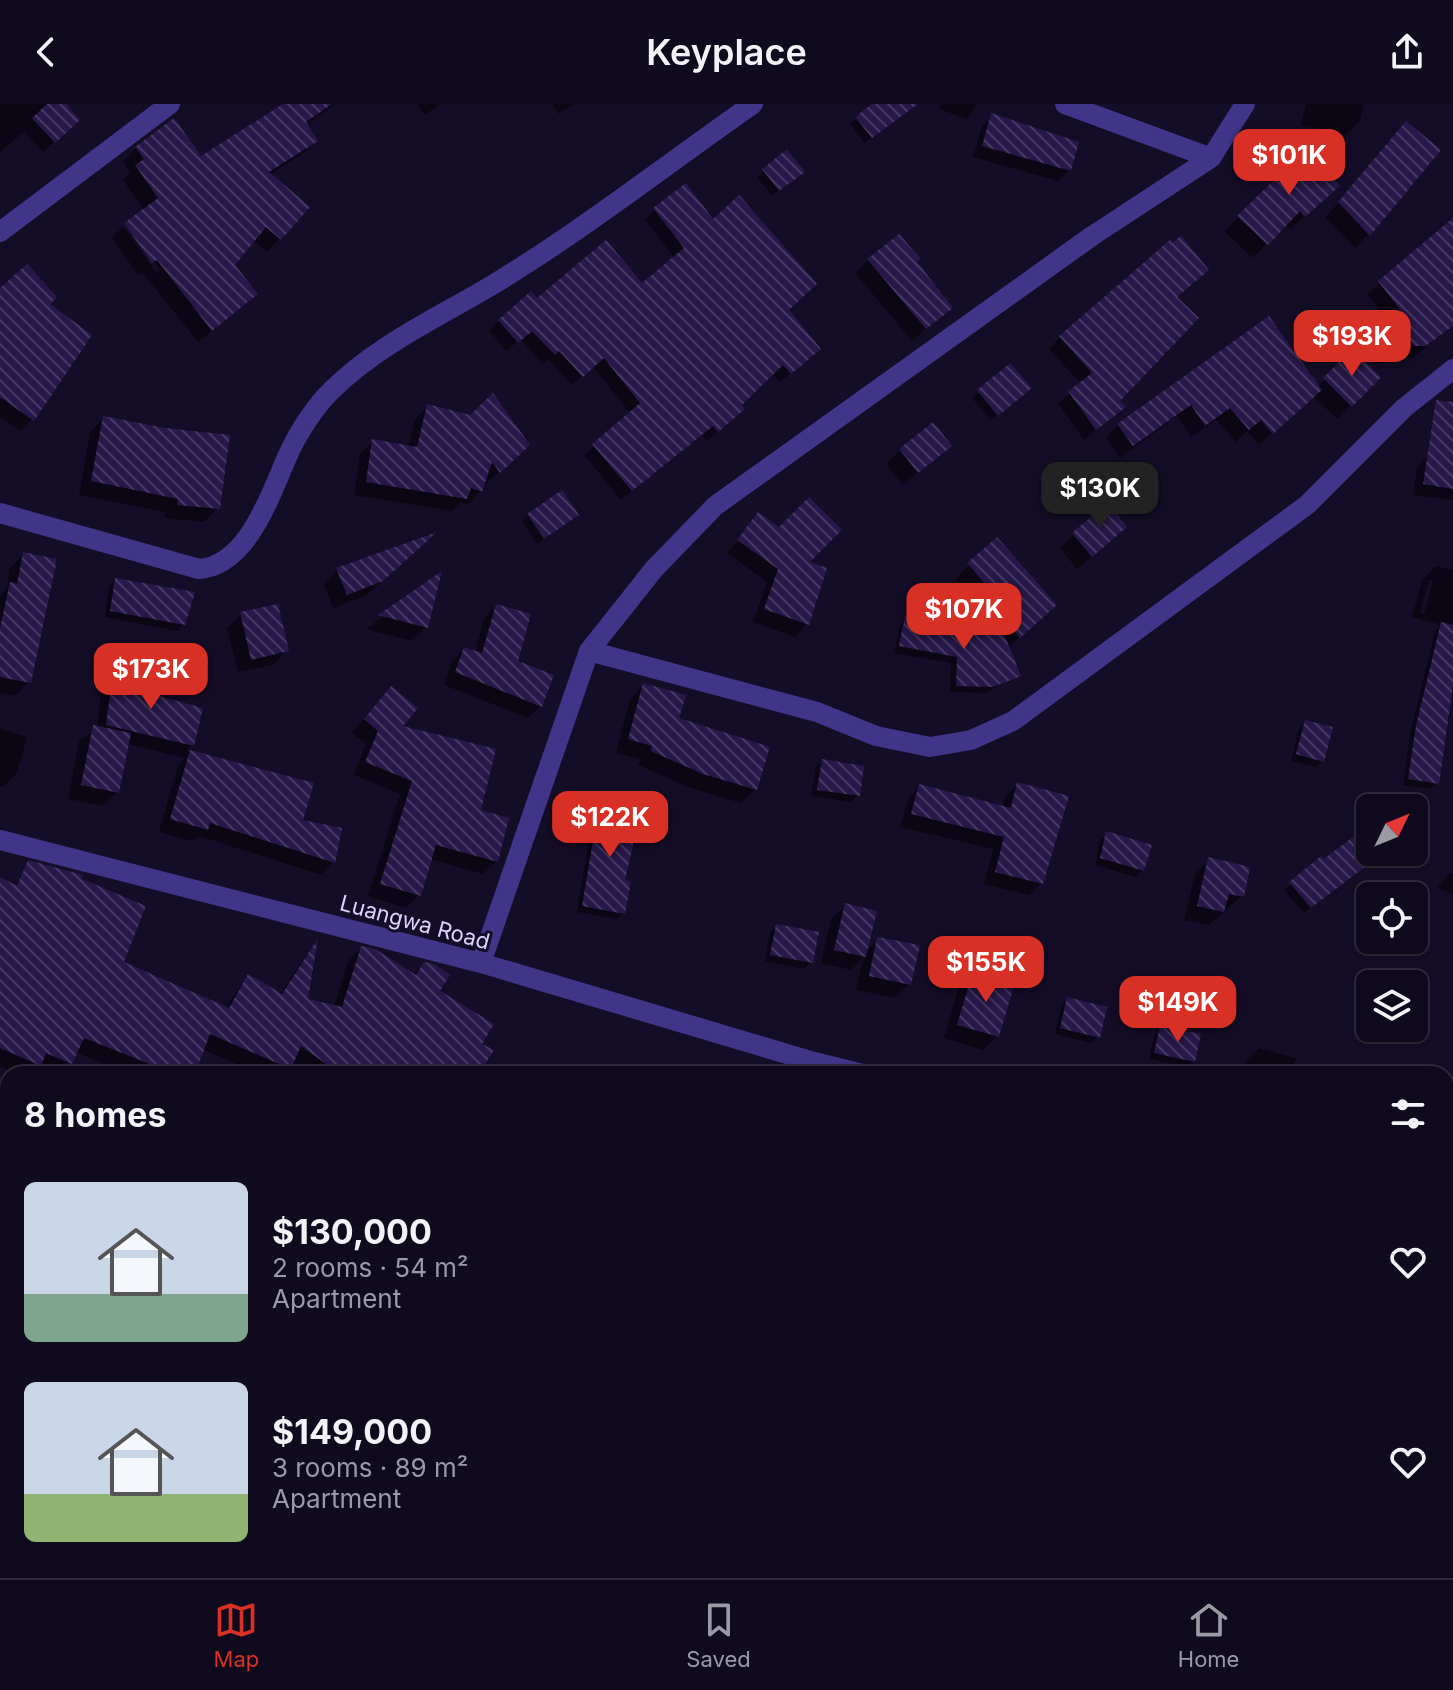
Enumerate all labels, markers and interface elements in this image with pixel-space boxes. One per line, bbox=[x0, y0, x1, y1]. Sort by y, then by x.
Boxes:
icon: back bbox=[24, 30, 68, 74]
text: Keyplace bbox=[646, 30, 807, 74]
icon: share bbox=[1385, 30, 1429, 74]
pin: $101K bbox=[1233, 129, 1345, 197]
text: $101K bbox=[1251, 139, 1327, 170]
pin: $193K bbox=[1296, 310, 1408, 378]
text: $193K bbox=[1312, 320, 1392, 351]
pin: $130K bbox=[1044, 462, 1156, 530]
text: $130K bbox=[1059, 472, 1141, 503]
pin: $107K bbox=[908, 583, 1020, 651]
text: $107K bbox=[924, 593, 1004, 624]
pin: $173K bbox=[95, 643, 207, 711]
text: $173K bbox=[112, 653, 190, 684]
pin: $122K bbox=[554, 791, 666, 859]
north arrow bbox=[1356, 794, 1428, 866]
map controls bbox=[1356, 794, 1428, 1042]
text: $122K bbox=[570, 801, 650, 832]
button: locate bbox=[1356, 882, 1428, 954]
street label: Luangwa Road bbox=[337, 890, 493, 954]
pin: $155K bbox=[930, 936, 1042, 1004]
text: $155K bbox=[946, 946, 1026, 977]
button: layers bbox=[1356, 970, 1428, 1042]
pin: $149K bbox=[1122, 976, 1234, 1044]
text: $149K bbox=[1137, 986, 1219, 1017]
icon: filters bbox=[1386, 1092, 1430, 1136]
text: 8 homes bbox=[24, 1094, 167, 1135]
text: $130,000 bbox=[272, 1211, 432, 1252]
icon: home bbox=[88, 1214, 184, 1310]
icon: heart bbox=[1386, 1240, 1430, 1284]
text: 2 rooms · 54 m² bbox=[272, 1252, 469, 1283]
text: Apartment bbox=[272, 1283, 401, 1314]
text: $149,000 bbox=[272, 1411, 432, 1452]
icon: home bbox=[88, 1414, 184, 1510]
icon: heart bbox=[1386, 1440, 1430, 1484]
text: 3 rooms · 89 m² bbox=[272, 1452, 468, 1483]
text: Apartment bbox=[272, 1483, 401, 1514]
tab: Map bbox=[214, 1598, 259, 1672]
tab: Saved bbox=[686, 1598, 751, 1672]
tab: Home bbox=[1178, 1598, 1239, 1672]

